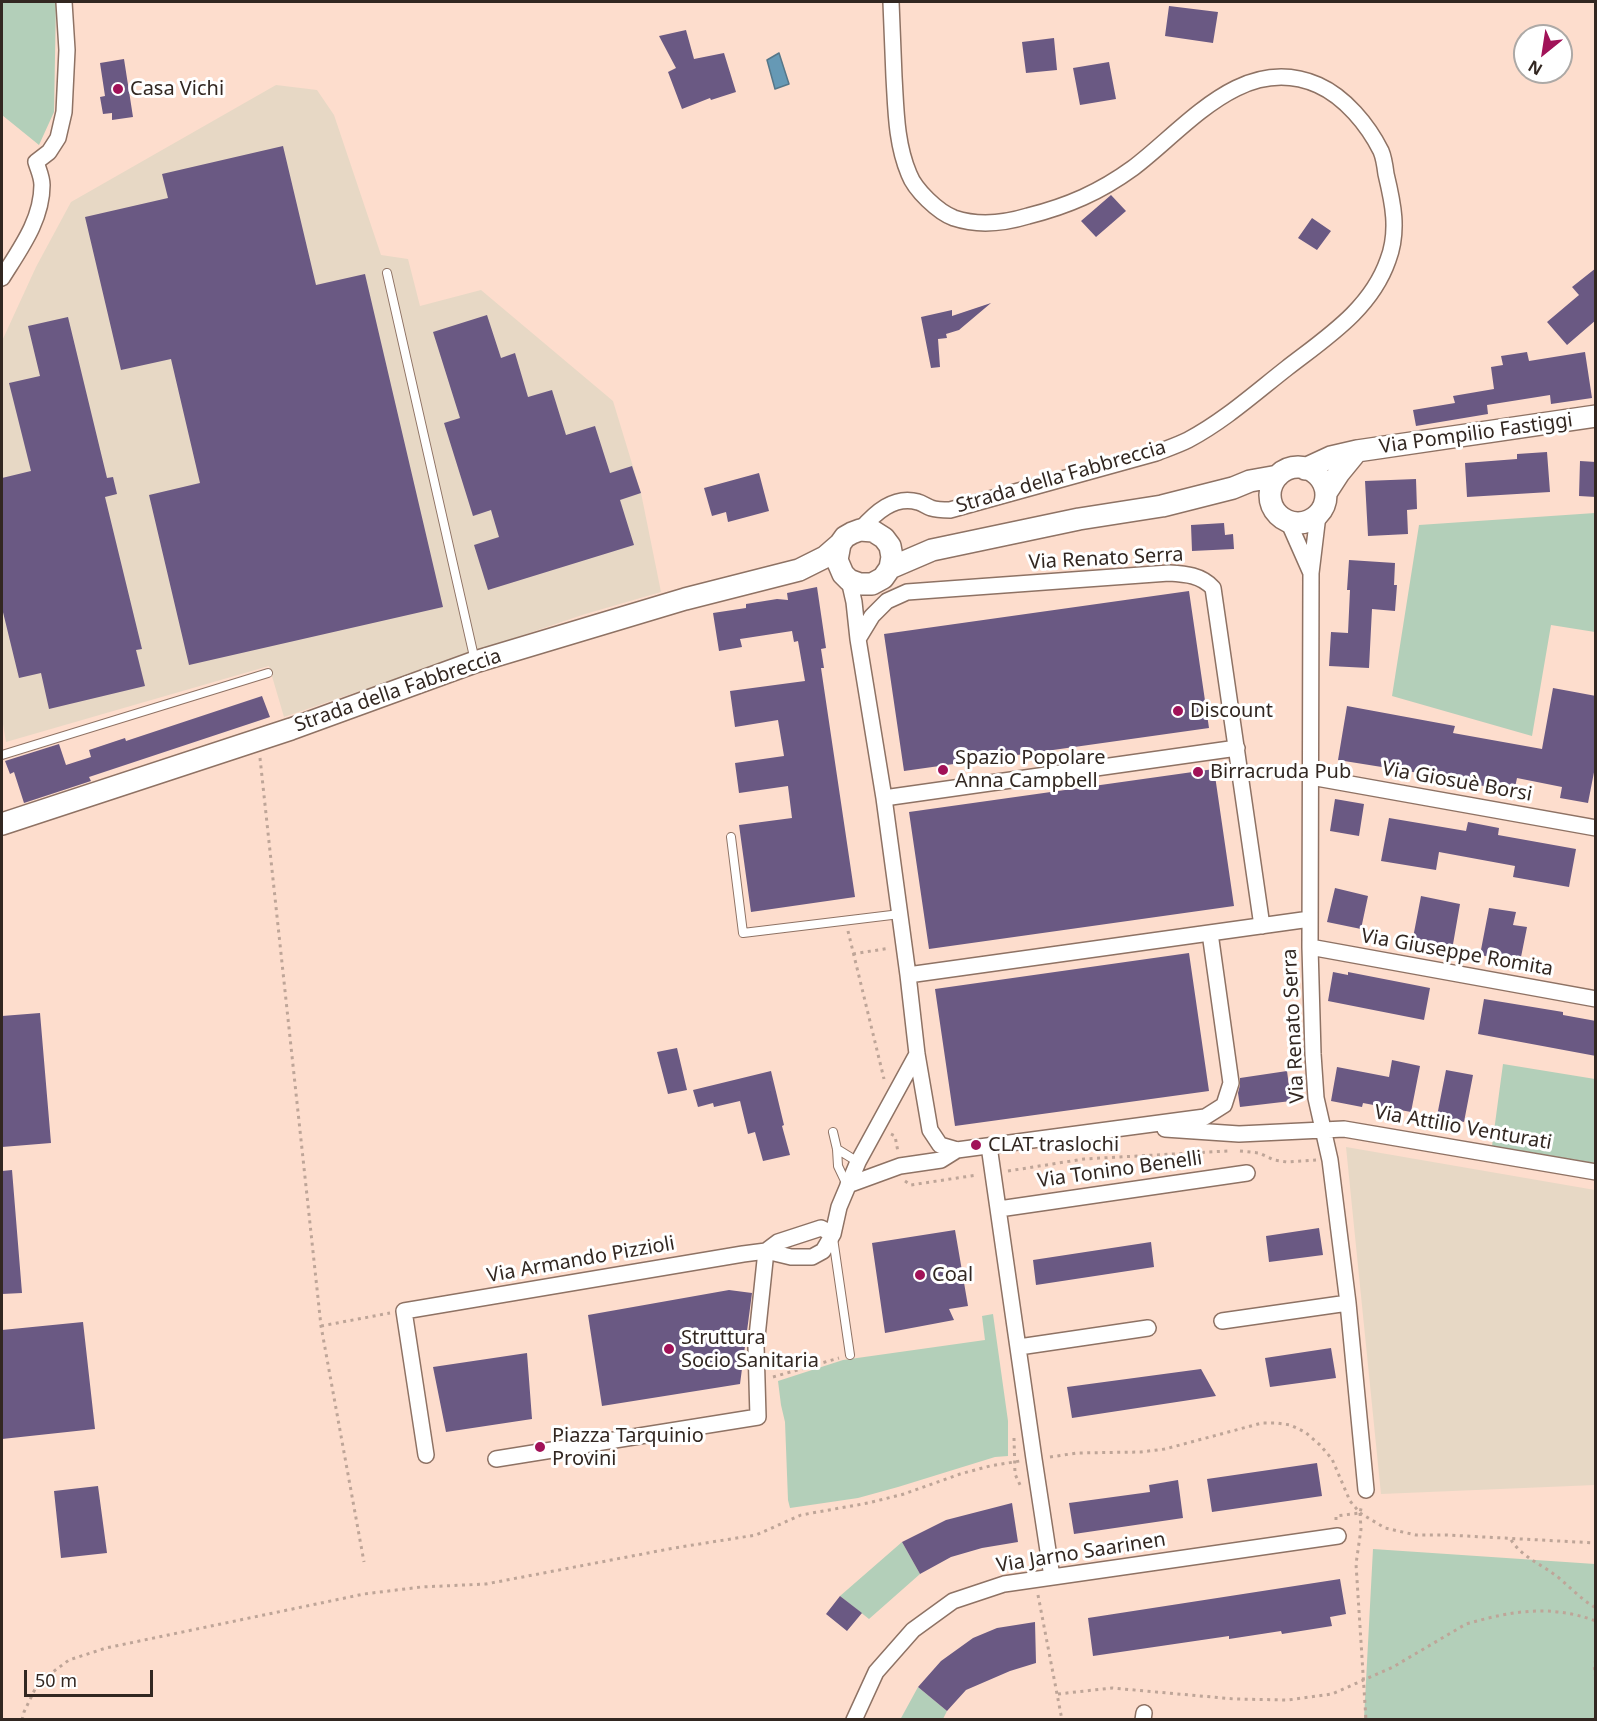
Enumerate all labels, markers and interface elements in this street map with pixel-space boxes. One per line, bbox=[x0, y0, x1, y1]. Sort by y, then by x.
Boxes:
north arrow bbox=[1513, 24, 1573, 84]
text: N bbox=[1524, 55, 1546, 81]
place label: Casa Vichi bbox=[130, 77, 224, 101]
marker: Casa Vichi bbox=[111, 82, 125, 96]
street label: Via Pompilio Fastiggi bbox=[1378, 409, 1574, 459]
street label: Strada della Fabbreccia bbox=[953, 436, 1169, 518]
street label: Via Renato Serra bbox=[1028, 543, 1184, 575]
street label: Strada della Fabbreccia bbox=[291, 644, 505, 738]
place label: Discount bbox=[1190, 699, 1273, 723]
marker: Discount bbox=[1171, 704, 1185, 718]
place label: Spazio Popolare Anna Campbell bbox=[955, 746, 1105, 793]
street label: Via Giosuè Borsi bbox=[1380, 757, 1534, 807]
place label: Birracruda Pub bbox=[1210, 760, 1351, 784]
marker: Spazio Popolare Anna Campbell bbox=[936, 763, 950, 777]
marker: Birracruda Pub bbox=[1191, 765, 1205, 779]
street label: Via Giuseppe Romita bbox=[1359, 924, 1555, 982]
street label: Via Renato Serra bbox=[1278, 948, 1310, 1104]
street label: Via Attilio Venturati bbox=[1372, 1101, 1554, 1155]
place label: CLAT traslochi bbox=[988, 1133, 1119, 1157]
marker: CLAT traslochi bbox=[969, 1138, 983, 1152]
street label: Via Tonino Benelli bbox=[1036, 1147, 1204, 1193]
street label: Via Armando Pizzioli bbox=[485, 1232, 677, 1288]
place label: Coal bbox=[932, 1263, 973, 1287]
marker: Coal bbox=[913, 1268, 927, 1282]
place label: Struttura Socio Sanitaria bbox=[681, 1326, 819, 1373]
marker: Struttura Socio Sanitaria bbox=[662, 1342, 676, 1356]
place label: Piazza Tarquinio Provini bbox=[552, 1424, 704, 1471]
marker: Piazza Tarquinio Provini bbox=[533, 1440, 547, 1454]
street label: Via Jarno Saarinen bbox=[995, 1528, 1167, 1578]
scale bar bbox=[27, 1658, 156, 1696]
text: 50 m bbox=[35, 1668, 77, 1692]

